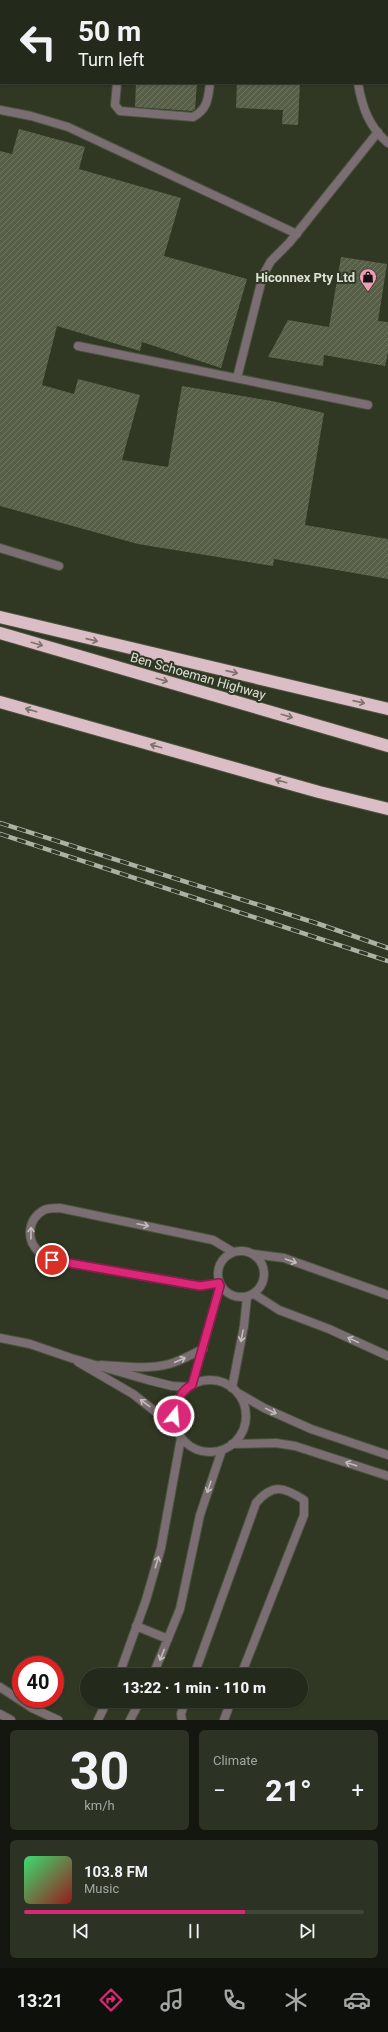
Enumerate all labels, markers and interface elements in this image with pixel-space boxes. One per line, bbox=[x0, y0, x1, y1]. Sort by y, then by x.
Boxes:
text: 50 m bbox=[78, 15, 141, 48]
icon: left bbox=[12, 16, 64, 68]
text: Turn left bbox=[78, 49, 144, 70]
shop icon: Hiconnex Pty Ltd bbox=[358, 267, 378, 292]
place label: Hiconnex Pty Ltd bbox=[255, 270, 355, 285]
one-way arrow bbox=[85, 636, 98, 644]
one-way arrow bbox=[31, 641, 44, 648]
street label: Ben Schoeman Highway bbox=[129, 649, 267, 703]
one-way arrow bbox=[226, 669, 239, 677]
one-way arrow bbox=[156, 677, 169, 684]
one-way arrow bbox=[352, 699, 365, 706]
one-way arrow bbox=[25, 706, 38, 713]
one-way arrow bbox=[280, 713, 293, 720]
one-way arrow bbox=[150, 742, 163, 749]
one-way arrow bbox=[275, 777, 288, 784]
one-way arrow bbox=[136, 1222, 149, 1230]
one-way arrow bbox=[27, 1227, 35, 1240]
pin bbox=[35, 1243, 69, 1277]
icon: arrive bbox=[41, 1249, 63, 1271]
one-way arrow bbox=[285, 1258, 298, 1265]
one-way arrow bbox=[238, 1329, 246, 1342]
one-way arrow bbox=[347, 1336, 359, 1343]
one-way arrow bbox=[174, 1355, 186, 1363]
position arrow bbox=[153, 1395, 195, 1437]
one-way arrow bbox=[139, 1399, 150, 1407]
one-way arrow bbox=[265, 1408, 277, 1415]
one-way arrow bbox=[345, 1460, 358, 1467]
one-way arrow bbox=[205, 1480, 212, 1493]
one-way arrow bbox=[154, 1556, 161, 1569]
one-way arrow bbox=[157, 1648, 165, 1660]
speed limit sign: 40 bbox=[12, 1656, 64, 1708]
text: 13:22 · 1 min · 110 m bbox=[122, 1679, 266, 1697]
text: 30 bbox=[70, 1741, 129, 1802]
text: Climate bbox=[213, 1753, 257, 1768]
text: 21° bbox=[265, 1773, 312, 1808]
text: − bbox=[213, 1778, 226, 1803]
text: + bbox=[352, 1778, 364, 1803]
text: km/h bbox=[84, 1798, 115, 1813]
text: 103.8 FM bbox=[84, 1863, 148, 1881]
text: Music bbox=[84, 1881, 119, 1896]
icon: previous bbox=[70, 1920, 92, 1942]
icon: pause bbox=[183, 1920, 205, 1942]
icon: next bbox=[296, 1920, 318, 1942]
icon: directions bbox=[97, 1986, 125, 2014]
icon: music bbox=[158, 1986, 186, 2014]
icon: phone bbox=[220, 1986, 248, 2014]
icon: climate bbox=[282, 1986, 310, 2014]
icon: car bbox=[343, 1986, 371, 2014]
text: 13:21 bbox=[17, 1990, 63, 2011]

